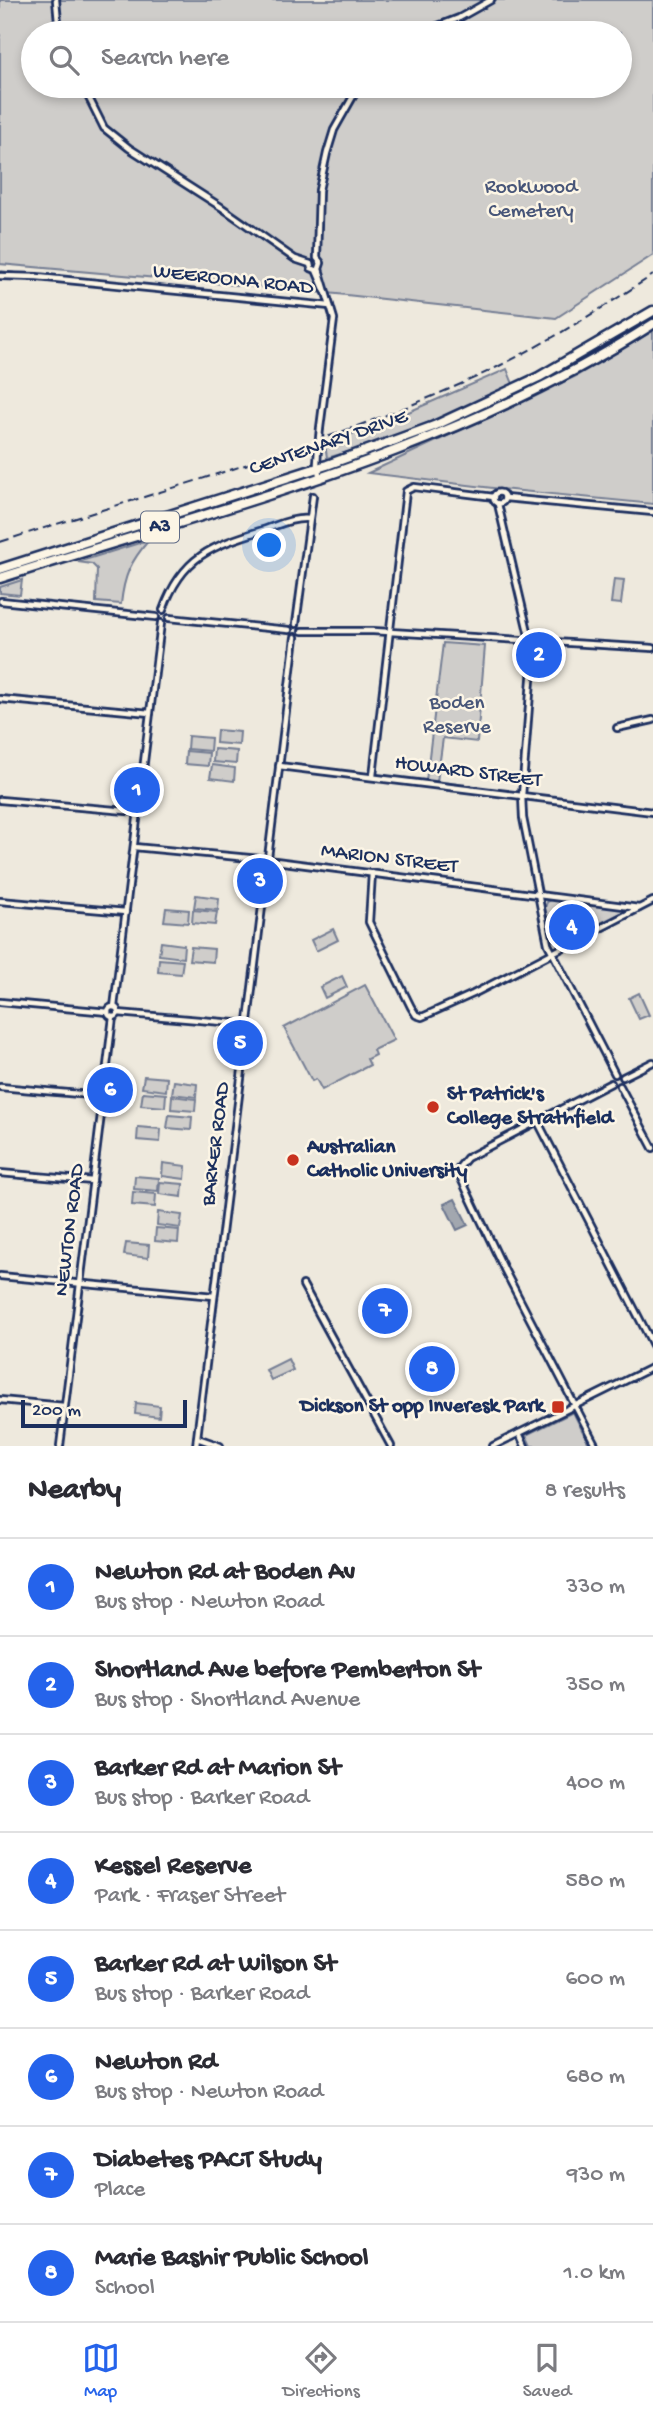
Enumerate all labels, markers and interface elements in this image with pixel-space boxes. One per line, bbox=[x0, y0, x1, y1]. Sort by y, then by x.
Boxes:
search box bbox=[21, 21, 632, 98]
icon: search bbox=[45, 41, 83, 79]
text: Search here bbox=[101, 44, 229, 75]
park label: Rookwood Cemetery bbox=[485, 176, 579, 225]
street label: WEEROONA ROAD bbox=[152, 260, 315, 302]
street label: CENTENARY DRIVE bbox=[247, 405, 412, 483]
road number: A3 bbox=[141, 512, 179, 542]
your location bbox=[252, 528, 286, 562]
pin: 2 bbox=[516, 629, 562, 681]
park label: Boden Reserve bbox=[423, 692, 492, 741]
street label: HOWARD STREET bbox=[393, 752, 544, 795]
pin: 1 bbox=[114, 764, 160, 816]
street label: MARION STREET bbox=[319, 839, 460, 881]
pin: 3 bbox=[237, 855, 283, 907]
pin: 4 bbox=[549, 901, 595, 953]
pin: 5 bbox=[217, 1017, 263, 1069]
pin: 6 bbox=[87, 1064, 133, 1116]
street label: BARKER ROAD bbox=[197, 1080, 237, 1208]
place label: St Patrick's College Strathfield bbox=[446, 1083, 616, 1132]
marker: St Patrick's College Strathfield bbox=[425, 1099, 441, 1115]
place label: Australian Catholic University bbox=[306, 1136, 468, 1185]
marker: Australian Catholic University bbox=[285, 1152, 301, 1168]
street label: NEWTON ROAD bbox=[50, 1162, 92, 1298]
pin: 7 bbox=[362, 1285, 408, 1337]
pin: 8 bbox=[409, 1343, 455, 1395]
place label: Dickson St opp Inveresk Park bbox=[298, 1395, 547, 1420]
scale bar bbox=[21, 1397, 187, 1429]
marker: Dickson St opp Inveresk Park bbox=[550, 1399, 566, 1415]
text: 200 m bbox=[32, 1400, 81, 1423]
text: Nearby bbox=[28, 1474, 121, 1509]
text: 8 results bbox=[545, 1478, 625, 1505]
text: Newton Rd at Boden Av bbox=[95, 1558, 355, 1589]
text: 1 bbox=[46, 1574, 56, 1601]
text: 330 m bbox=[566, 1574, 625, 1601]
text: Bus stop · Newton Road bbox=[95, 1589, 323, 1616]
text: Shortland Ave before Pemberton St bbox=[95, 1656, 480, 1687]
text: 2 bbox=[45, 1672, 57, 1699]
text: 350 m bbox=[566, 1672, 625, 1699]
text: Bus stop · Shortland Avenue bbox=[95, 1687, 360, 1714]
text: Barker Rd at Marion St bbox=[95, 1754, 341, 1785]
text: 3 bbox=[45, 1770, 57, 1797]
text: 400 m bbox=[566, 1770, 625, 1797]
text: Bus stop · Barker Road bbox=[95, 1785, 309, 1812]
text: Kessel Reserve bbox=[95, 1852, 251, 1883]
text: 4 bbox=[46, 1868, 56, 1895]
text: 580 m bbox=[565, 1868, 625, 1895]
text: Park · Fraser Street bbox=[95, 1883, 285, 1910]
text: Barker Rd at Wilson St bbox=[95, 1950, 336, 1981]
text: 5 bbox=[45, 1966, 57, 1993]
text: 600 m bbox=[565, 1966, 625, 1993]
text: Bus stop · Barker Road bbox=[95, 1981, 309, 2008]
text: Newton Rd bbox=[95, 2048, 217, 2079]
text: 6 bbox=[45, 2064, 57, 2091]
text: 680 m bbox=[566, 2064, 625, 2091]
text: Bus stop · Newton Road bbox=[95, 2079, 323, 2106]
text: Diabetes PACT Study bbox=[95, 2146, 322, 2177]
text: 7 bbox=[45, 2162, 57, 2189]
text: 930 m bbox=[567, 2162, 625, 2189]
text: Place bbox=[95, 2177, 145, 2204]
text: Marie Bashir Public School bbox=[95, 2244, 368, 2275]
text: 8 bbox=[45, 2260, 57, 2287]
text: 1.0 km bbox=[563, 2260, 625, 2287]
text: School bbox=[95, 2275, 155, 2302]
tab: Map bbox=[82, 2339, 120, 2404]
tab: Directions bbox=[283, 2339, 360, 2404]
tab: Saved bbox=[523, 2339, 571, 2404]

